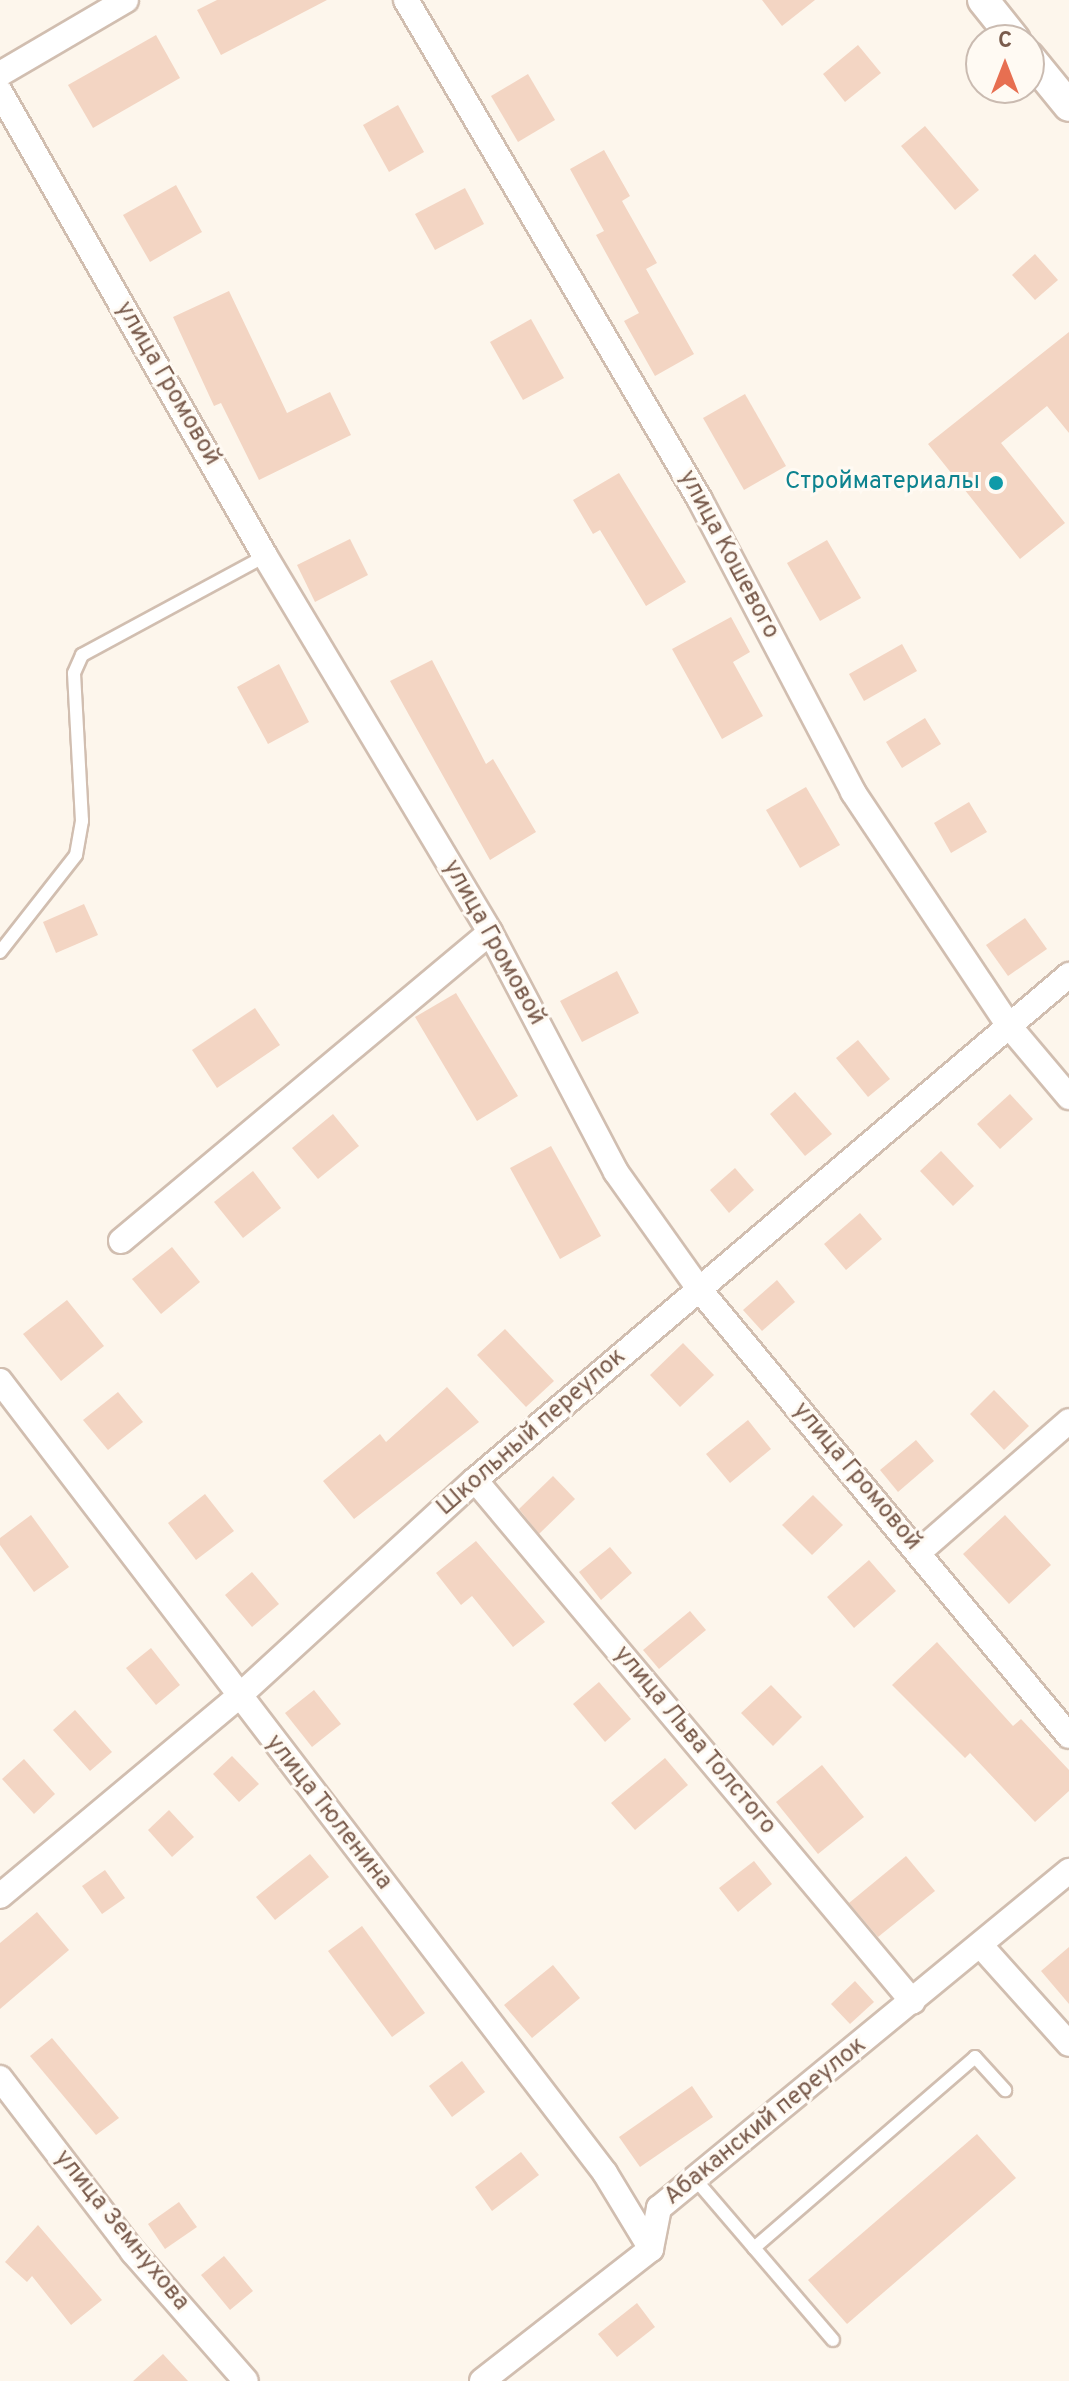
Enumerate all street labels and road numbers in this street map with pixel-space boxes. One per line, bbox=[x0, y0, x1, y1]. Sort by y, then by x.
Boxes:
street label: улица Громовой bbox=[108, 297, 226, 471]
street label: улица Кошевого bbox=[671, 466, 785, 644]
street label: улица Громовой bbox=[436, 855, 550, 1031]
street label: Школьный переулок bbox=[432, 1343, 632, 1523]
street label: улица Громовой bbox=[786, 1397, 926, 1557]
street label: улица Льва Толстого bbox=[606, 1641, 782, 1841]
street label: улица Тюленина bbox=[258, 1729, 398, 1897]
street label: Абаканский переулок bbox=[659, 2032, 873, 2212]
street label: улица Земнухова bbox=[47, 2145, 195, 2317]

